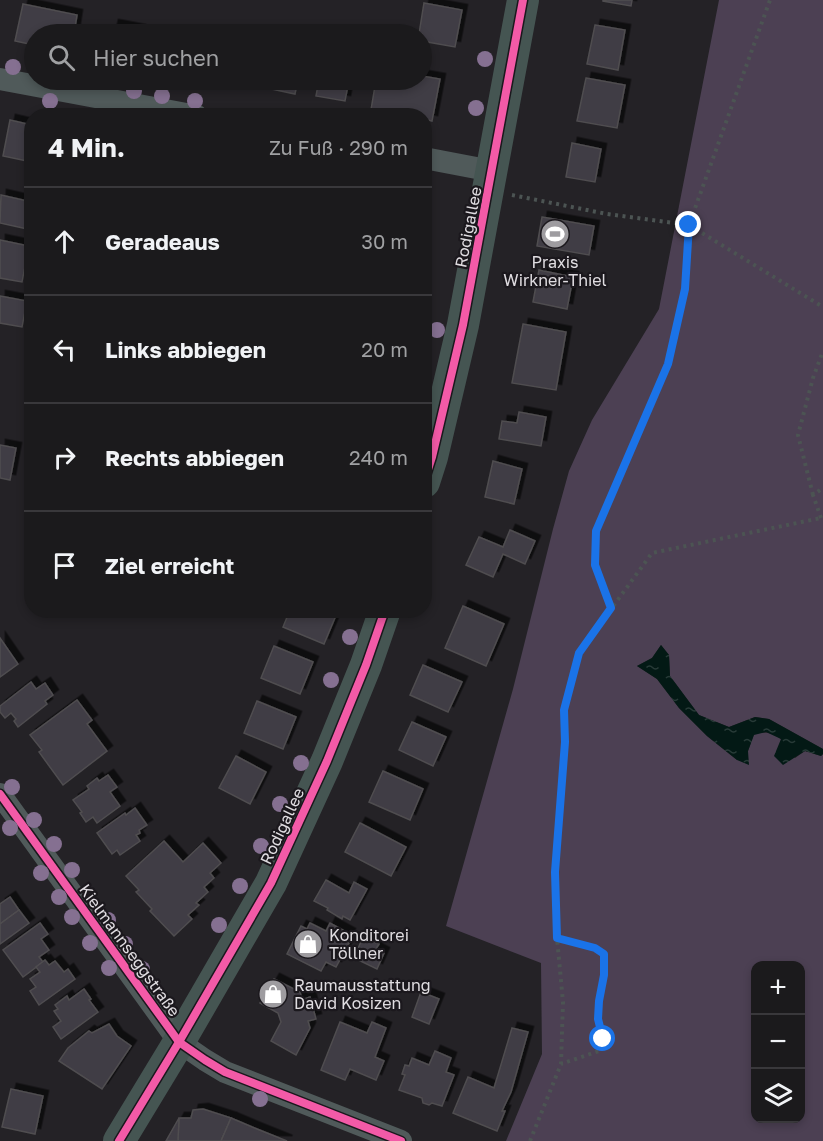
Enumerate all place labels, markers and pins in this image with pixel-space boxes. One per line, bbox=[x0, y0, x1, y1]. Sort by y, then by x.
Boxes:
sports icon: Praxis Wirkner-Thiel bbox=[539, 218, 571, 250]
place label: Praxis Wirkner-Thiel bbox=[503, 252, 607, 290]
place label: Konditorei Töllner bbox=[329, 925, 409, 963]
shop icon: Konditorei Töllner bbox=[292, 928, 324, 960]
place label: Raumausstattung David Kosizen bbox=[294, 975, 431, 1013]
shop icon: Raumausstattung David Kosizen bbox=[257, 978, 289, 1010]

